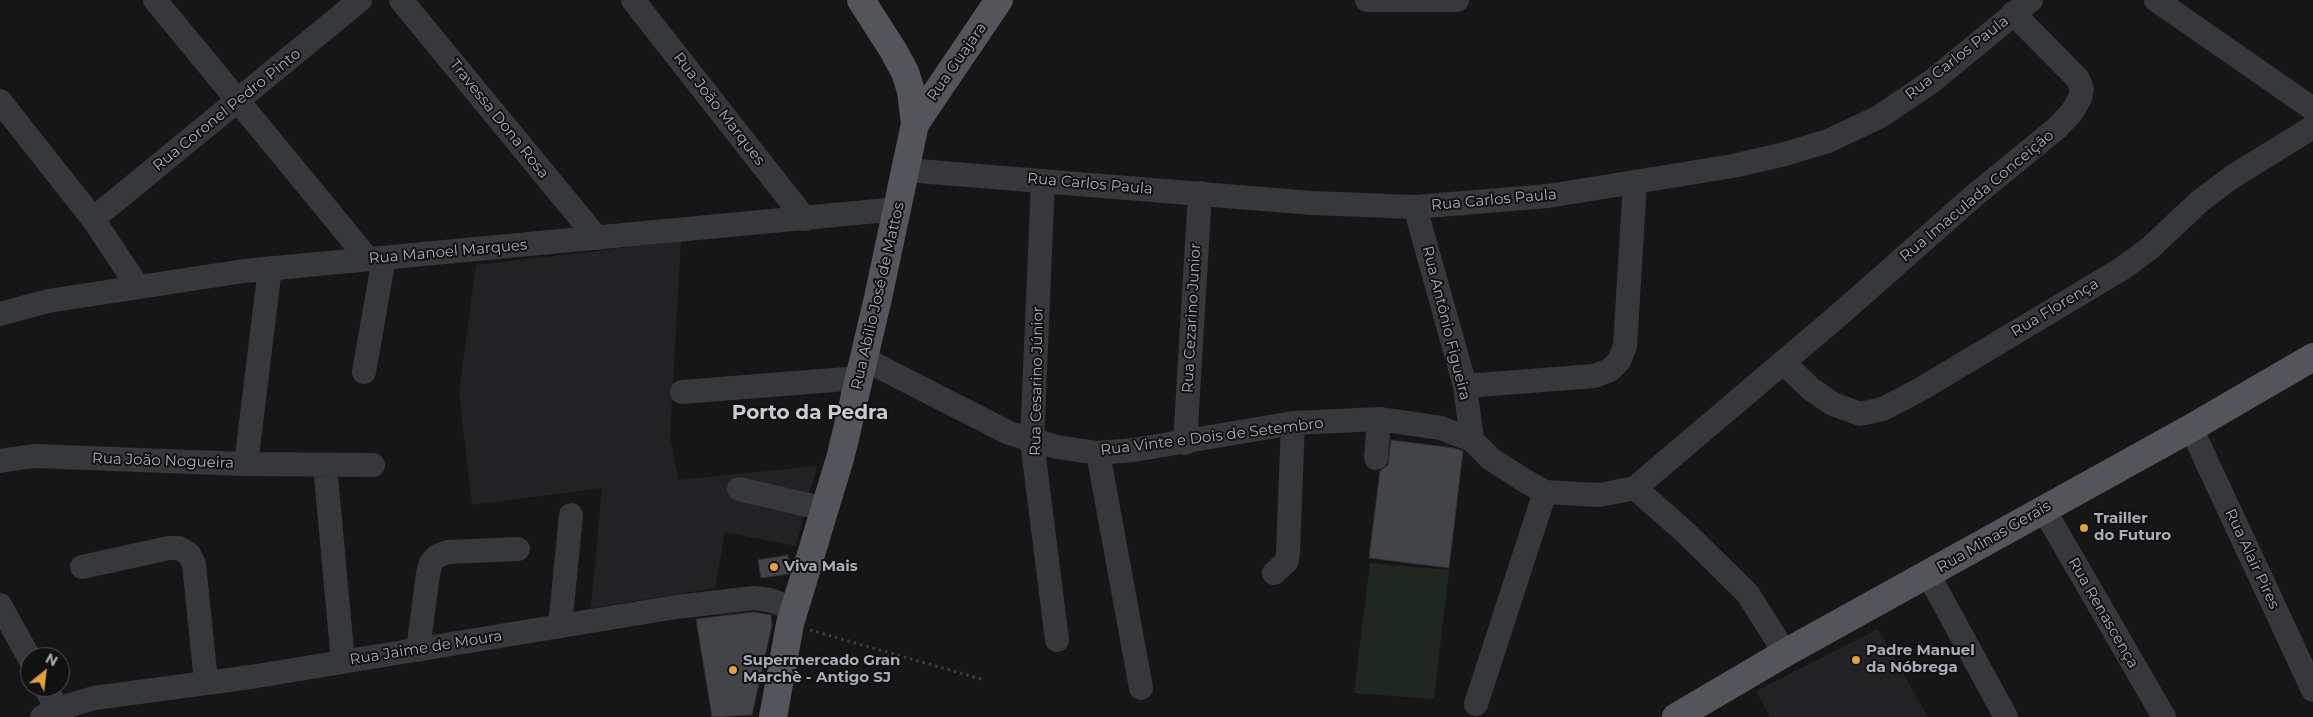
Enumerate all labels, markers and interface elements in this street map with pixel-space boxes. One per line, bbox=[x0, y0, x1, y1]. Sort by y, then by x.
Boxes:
street label: Rua Carlos Paula bbox=[1902, 12, 2012, 104]
street label: Rua Guajara bbox=[923, 19, 991, 105]
street label: Rua Coronel Pedro Pinto bbox=[149, 45, 305, 175]
street label: Rua João Marques bbox=[669, 49, 769, 169]
street label: Travessa Dona Rosa bbox=[445, 56, 553, 182]
street label: Rua Imaculada Conceição bbox=[1896, 126, 2058, 266]
street label: Rua Carlos Paula bbox=[1026, 170, 1154, 198]
street label: Rua Carlos Paula bbox=[1430, 186, 1558, 214]
street label: Rua Abilio José de Mattos bbox=[848, 200, 908, 392]
street label: Rua Manoel Marques bbox=[368, 236, 528, 268]
street label: Rua Cezarino Junior bbox=[1179, 243, 1205, 393]
street label: Rua Antônio Figueira bbox=[1418, 244, 1474, 402]
street label: Rua Florença bbox=[2008, 275, 2102, 341]
street label: Rua Cesarino Júnior bbox=[1027, 306, 1047, 456]
district label: Porto da Pedra bbox=[732, 401, 888, 425]
street label: Rua Vinte e Dois de Setembro bbox=[1099, 414, 1325, 460]
street label: Rua João Nogueira bbox=[92, 450, 234, 472]
street label: Rua Minas Gerais bbox=[1934, 497, 2054, 577]
street label: Rua Alair Pires bbox=[2221, 506, 2283, 612]
place label: Trailler do Futuro bbox=[2094, 510, 2171, 545]
marker: Trailler do Futuro bbox=[2078, 522, 2090, 534]
street label: Rua Renascença bbox=[2064, 554, 2142, 672]
place label: Viva Mais bbox=[784, 558, 858, 576]
marker: Viva Mais bbox=[768, 561, 780, 573]
street label: Rua Jaime de Moura bbox=[348, 627, 504, 669]
place label: Padre Manuel da Nóbrega bbox=[1866, 642, 1975, 677]
north arrow bbox=[20, 647, 70, 697]
text: N bbox=[42, 649, 61, 670]
place label: Supermercado Gran Marchè - Antigo SJ bbox=[743, 652, 900, 687]
marker: Padre Manuel da Nóbrega bbox=[1850, 654, 1862, 666]
marker: Supermercado Gran Marchè - Antigo SJ bbox=[727, 664, 739, 676]

